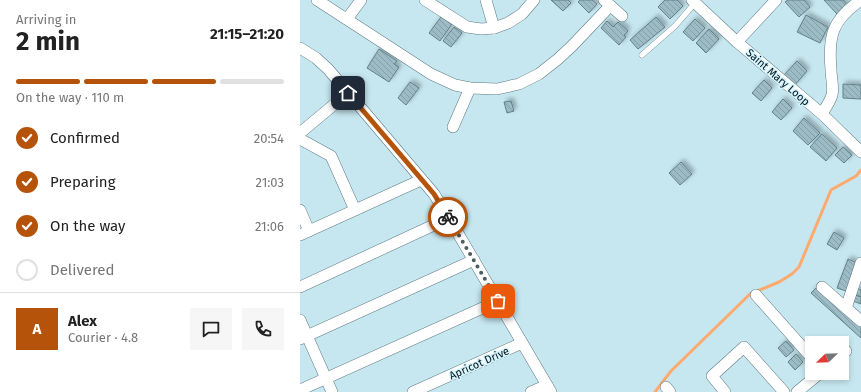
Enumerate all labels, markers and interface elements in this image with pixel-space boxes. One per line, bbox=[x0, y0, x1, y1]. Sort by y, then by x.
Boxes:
text: Arriving in bbox=[16, 12, 76, 27]
text: 21:15–21:20 bbox=[210, 25, 284, 43]
text: 2 min bbox=[16, 26, 80, 57]
street label: Saint Mary Loop bbox=[743, 46, 812, 109]
pin bbox=[331, 76, 365, 110]
icon: home bbox=[337, 82, 359, 104]
text: On the way · 110 m bbox=[16, 90, 124, 105]
icon: check bbox=[16, 127, 38, 149]
text: Confirmed bbox=[50, 129, 120, 147]
text: 20:54 bbox=[254, 131, 284, 146]
icon: check bbox=[16, 171, 38, 193]
text: Preparing bbox=[50, 173, 115, 191]
text: 21:03 bbox=[256, 175, 284, 190]
courier bbox=[428, 197, 468, 237]
icon: bike bbox=[437, 206, 459, 228]
icon: check bbox=[16, 215, 38, 237]
text: On the way bbox=[50, 217, 125, 235]
text: 21:06 bbox=[255, 219, 284, 234]
text: Delivered bbox=[50, 261, 114, 279]
pin bbox=[481, 284, 515, 318]
icon: bag bbox=[487, 290, 509, 312]
button: chat bbox=[190, 308, 232, 350]
button: phone bbox=[242, 308, 284, 350]
text: Alex bbox=[68, 312, 97, 330]
text: A bbox=[33, 320, 41, 338]
text: Courier · 4.8 bbox=[68, 330, 138, 345]
north arrow bbox=[805, 336, 849, 380]
map controls bbox=[805, 336, 849, 380]
street label: Apricot Drive bbox=[447, 344, 511, 382]

